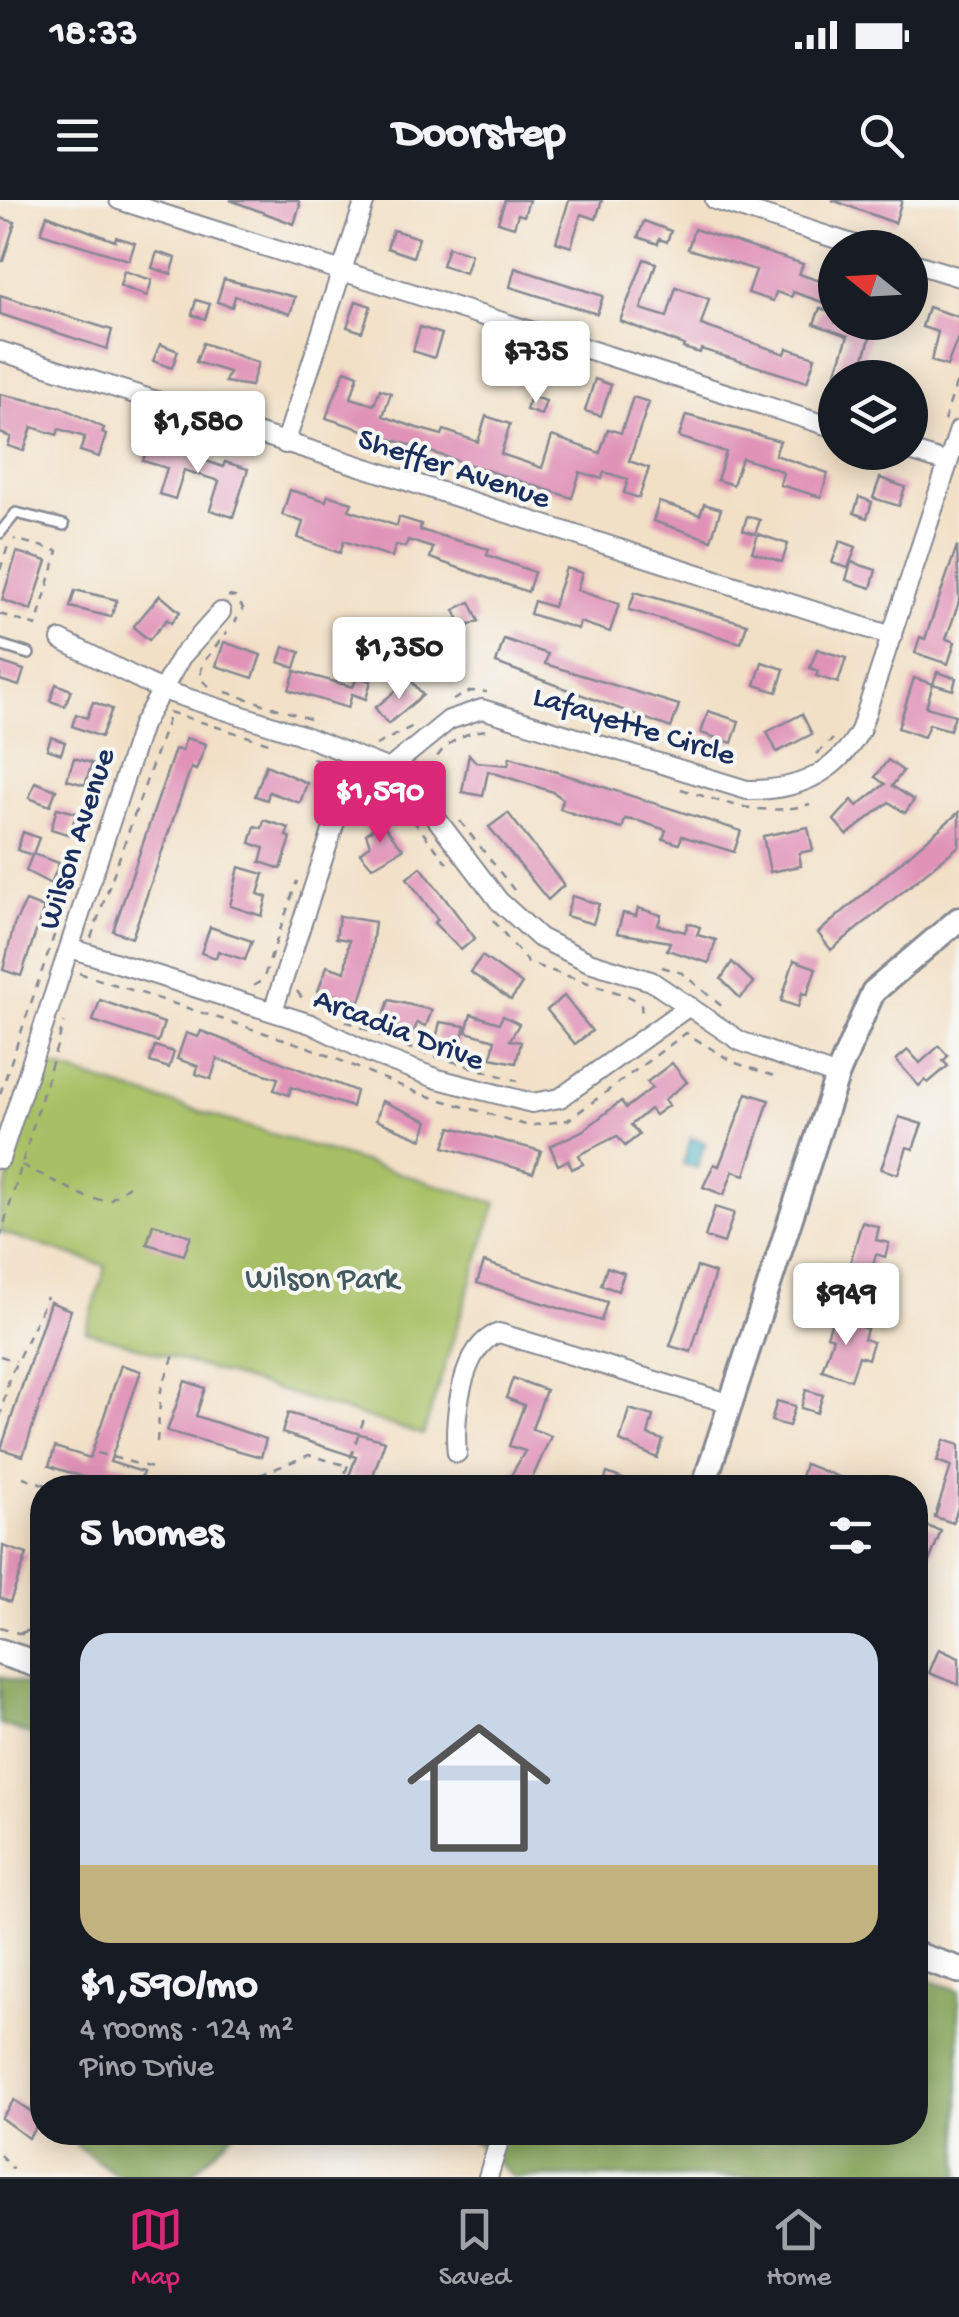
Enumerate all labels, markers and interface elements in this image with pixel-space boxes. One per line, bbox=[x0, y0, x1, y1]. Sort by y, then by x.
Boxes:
text: 18:33 bbox=[50, 13, 138, 57]
icon: menu bbox=[50, 108, 105, 163]
icon: search bbox=[854, 108, 909, 163]
text: Doorstep bbox=[393, 109, 566, 162]
north arrow bbox=[818, 230, 928, 340]
map controls bbox=[818, 230, 928, 470]
pin: $735 bbox=[477, 321, 595, 406]
text: $735 bbox=[504, 334, 568, 372]
button: layers bbox=[818, 360, 928, 470]
pin: $1,580 bbox=[117, 391, 279, 476]
text: $1,580 bbox=[153, 404, 243, 442]
street label: Sheffer Avenue bbox=[353, 422, 555, 520]
pin: $1,350 bbox=[318, 617, 480, 702]
text: $1,350 bbox=[355, 630, 443, 668]
street label: Lafayette Circle bbox=[528, 679, 740, 777]
street label: Wilson Avenue bbox=[32, 744, 126, 935]
pin: $1,590 bbox=[299, 761, 461, 846]
text: $1,590 bbox=[336, 774, 424, 812]
street label: Arcadia Drive bbox=[308, 982, 489, 1082]
park label: Wilson Park bbox=[245, 1262, 401, 1300]
pin: $949 bbox=[787, 1263, 905, 1348]
text: $949 bbox=[815, 1276, 877, 1314]
icon: filters bbox=[823, 1508, 878, 1563]
text: 5 homes bbox=[80, 1511, 223, 1560]
icon: home bbox=[389, 1698, 569, 1878]
text: $1,590/mo bbox=[80, 1963, 258, 2012]
text: 4 rooms · 124 m² bbox=[80, 2012, 294, 2050]
text: Pino Drive bbox=[80, 2050, 214, 2088]
tab: Map bbox=[128, 2202, 183, 2295]
tab: Saved bbox=[439, 2202, 510, 2295]
tab: Home bbox=[766, 2202, 831, 2295]

